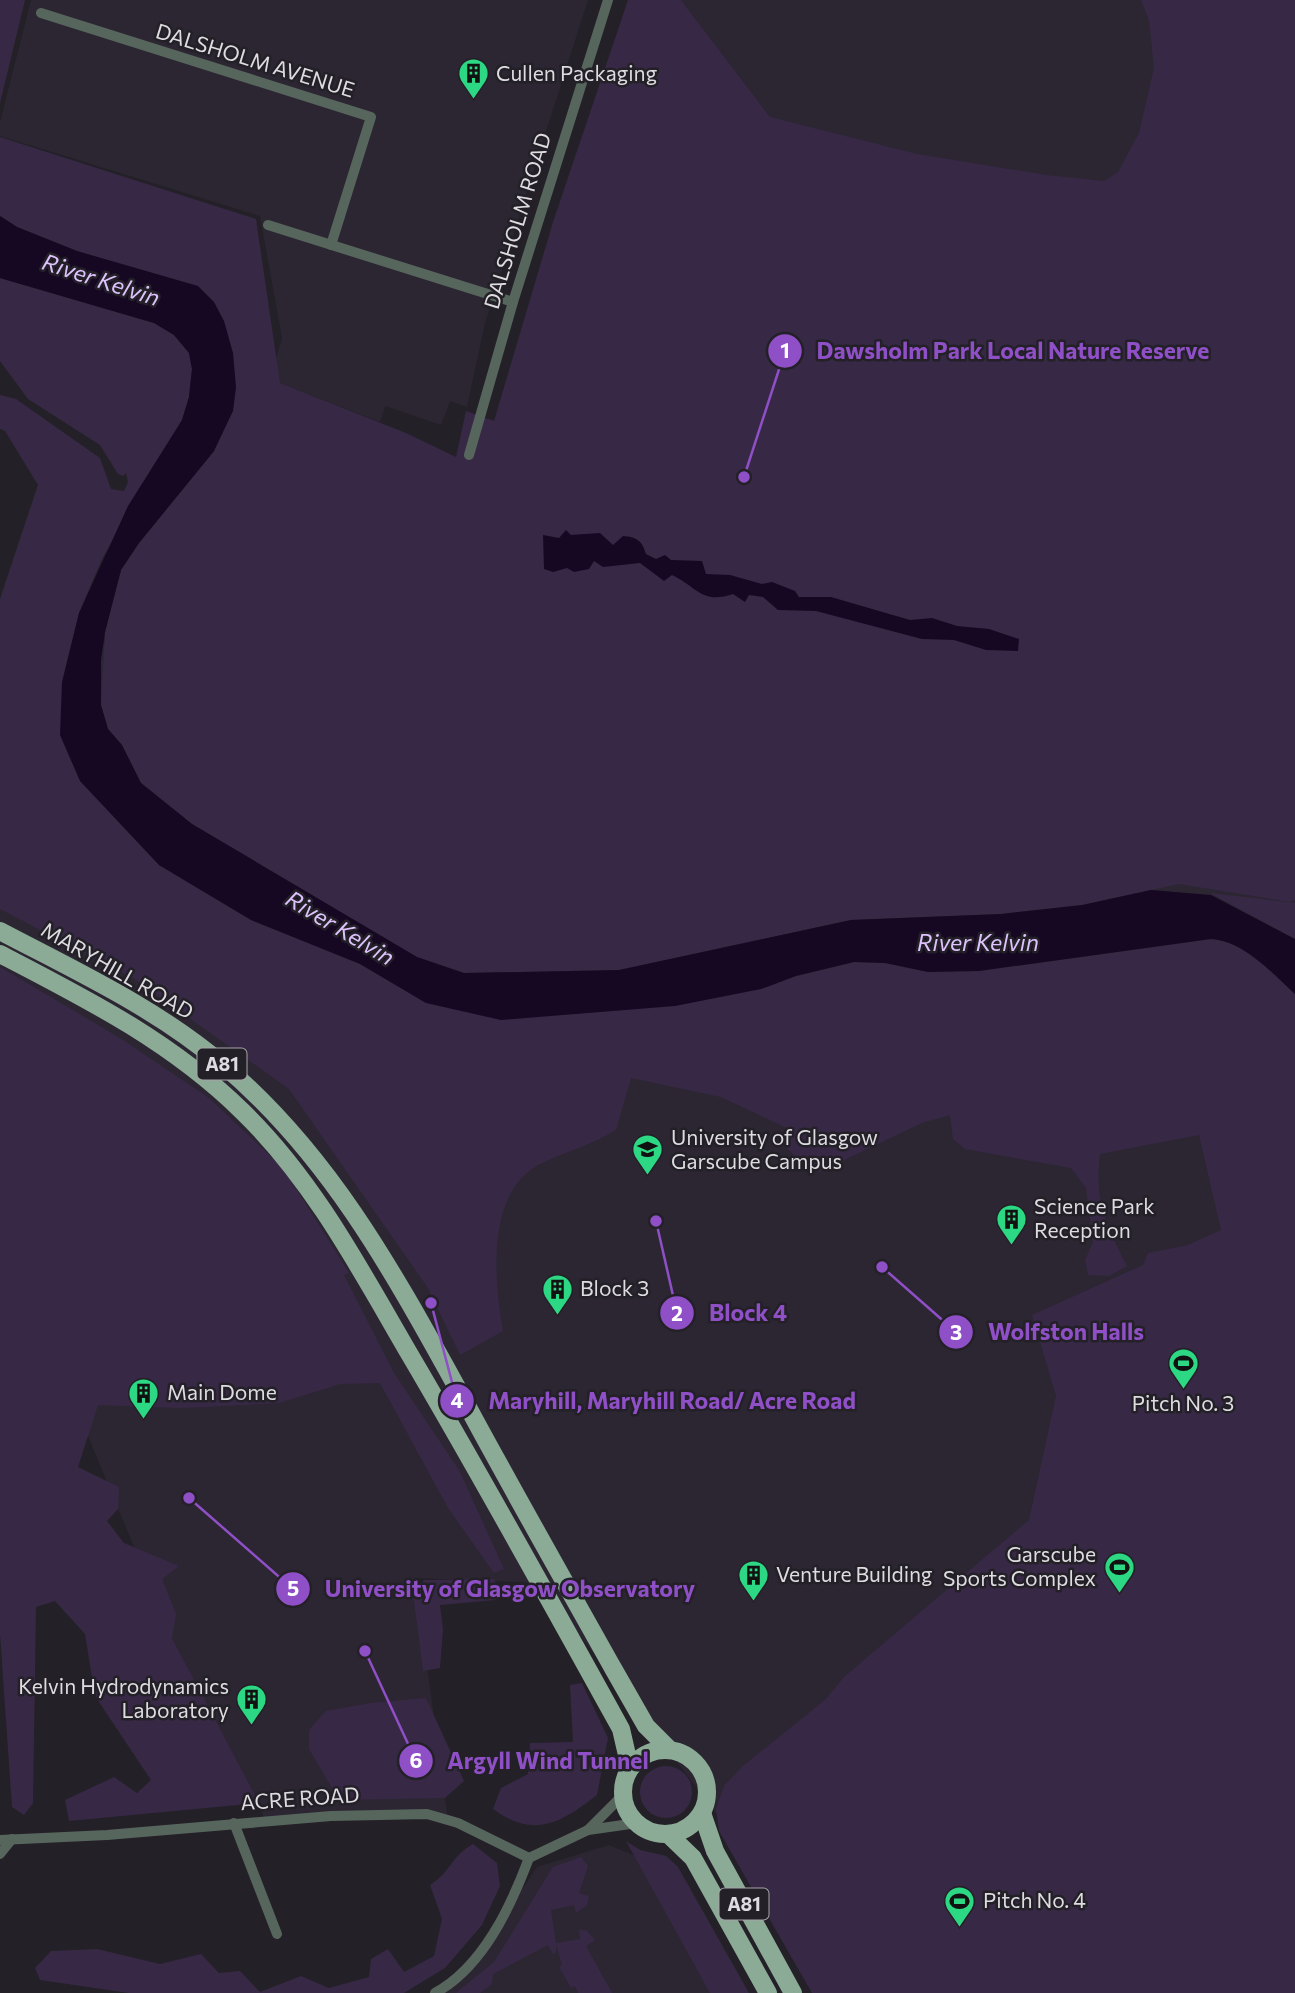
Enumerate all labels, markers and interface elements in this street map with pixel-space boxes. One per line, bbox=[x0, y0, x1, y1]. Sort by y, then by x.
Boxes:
street label: DALSHOLM AVENUE bbox=[153, 17, 358, 102]
building icon: Cullen Packaging bbox=[456, 57, 490, 101]
place label: Cullen Packaging bbox=[496, 60, 657, 85]
street label: DALSHOLM ROAD bbox=[478, 129, 555, 312]
water label: River Kelvin bbox=[39, 247, 164, 311]
callout: Dawsholm Park Local Nature Reserve bbox=[767, 329, 1223, 373]
text: Dawsholm Park Local Nature Reserve bbox=[817, 336, 1209, 364]
text: 1 bbox=[780, 337, 790, 362]
water label: River Kelvin bbox=[281, 884, 400, 971]
street label: MARYHILL ROAD bbox=[37, 916, 198, 1023]
water label: River Kelvin bbox=[917, 928, 1039, 956]
road number: A81 bbox=[198, 1048, 246, 1080]
place label: University of Glasgow Garscube Campus bbox=[671, 1124, 878, 1173]
school or university icon: University of Glasgow Garscube Campus bbox=[631, 1133, 665, 1177]
place label: Science Park Reception bbox=[1034, 1193, 1155, 1242]
building icon: Science Park Reception bbox=[994, 1202, 1028, 1246]
building icon: Block 3 bbox=[540, 1272, 574, 1316]
place label: Block 3 bbox=[580, 1275, 649, 1300]
callout: Block 4 bbox=[659, 1291, 801, 1335]
text: Block 4 bbox=[709, 1298, 787, 1326]
text: 2 bbox=[671, 1300, 683, 1325]
callout: Wolfston Halls bbox=[939, 1310, 1158, 1354]
text: Wolfston Halls bbox=[988, 1317, 1144, 1345]
text: 3 bbox=[950, 1319, 962, 1344]
sports icon: Pitch No. 3 bbox=[1166, 1347, 1200, 1391]
building icon: Main Dome bbox=[127, 1376, 161, 1420]
place label: Main Dome bbox=[167, 1379, 277, 1404]
callout: Maryhill, Maryhill Road/ Acre Road bbox=[439, 1379, 870, 1423]
text: Maryhill, Maryhill Road/ Acre Road bbox=[488, 1386, 856, 1414]
text: 4 bbox=[451, 1387, 464, 1412]
place label: Pitch No. 3 bbox=[1132, 1390, 1234, 1415]
place label: Garscube Sports Complex bbox=[943, 1541, 1096, 1590]
sports icon: Garscube Sports Complex bbox=[1102, 1550, 1136, 1594]
building icon: Venture Building bbox=[736, 1558, 770, 1602]
place label: Venture Building bbox=[776, 1561, 932, 1586]
callout: University of Glasgow Observatory bbox=[275, 1567, 709, 1611]
text: University of Glasgow Observatory bbox=[325, 1574, 696, 1602]
text: 5 bbox=[287, 1575, 299, 1600]
place label: Kelvin Hydrodynamics Laboratory bbox=[18, 1673, 229, 1722]
building icon: Kelvin Hydrodynamics Laboratory bbox=[235, 1682, 269, 1726]
callout: Argyll Wind Tunnel bbox=[398, 1739, 662, 1783]
text: Argyll Wind Tunnel bbox=[447, 1746, 649, 1774]
text: 6 bbox=[410, 1747, 423, 1772]
street label: ACRE ROAD bbox=[240, 1781, 360, 1814]
sports icon: Pitch No. 4 bbox=[943, 1884, 977, 1928]
place label: Pitch No. 4 bbox=[983, 1887, 1086, 1912]
road number: A81 bbox=[720, 1888, 768, 1920]

